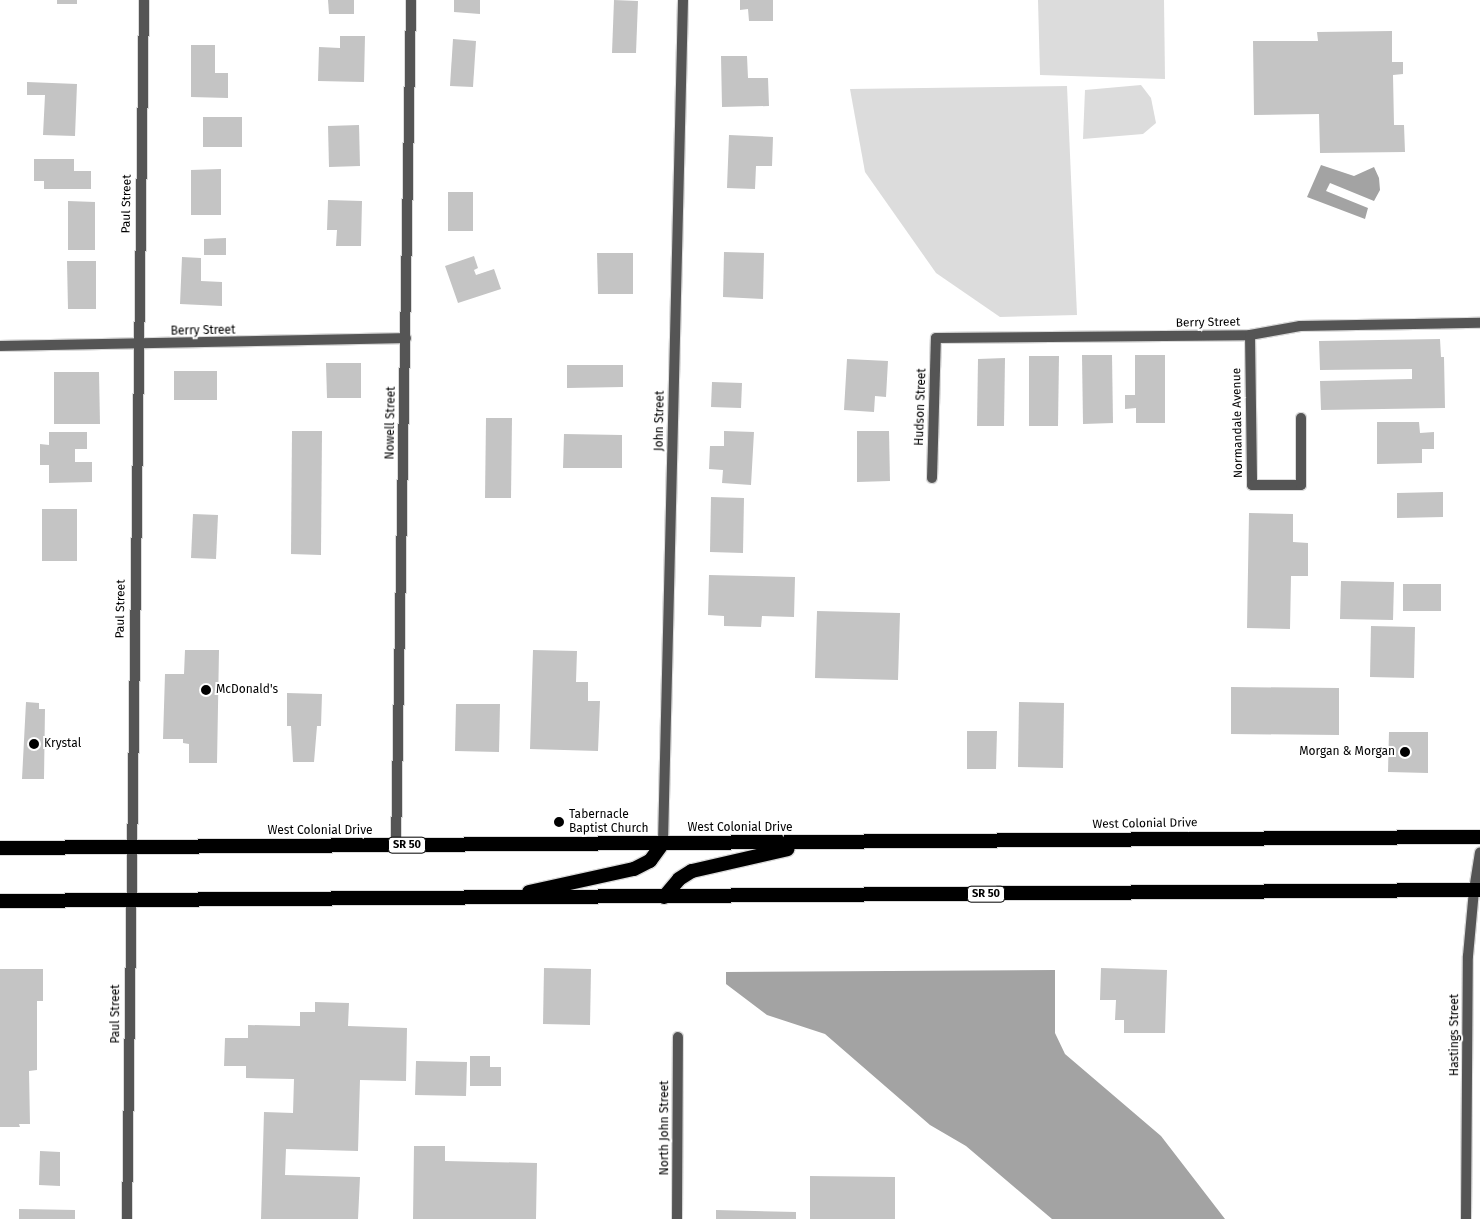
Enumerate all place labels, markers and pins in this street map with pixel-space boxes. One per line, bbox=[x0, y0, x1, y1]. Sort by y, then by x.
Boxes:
place label: McDonald's bbox=[216, 683, 278, 697]
marker: McDonald's bbox=[200, 684, 212, 696]
place label: Krystal bbox=[44, 737, 81, 751]
marker: Krystal bbox=[28, 738, 40, 750]
place label: Morgan & Morgan bbox=[1299, 745, 1395, 759]
marker: Morgan & Morgan bbox=[1399, 746, 1411, 758]
place label: Tabernacle Baptist Church bbox=[569, 808, 648, 836]
marker: Tabernacle Baptist Church bbox=[553, 816, 565, 828]

